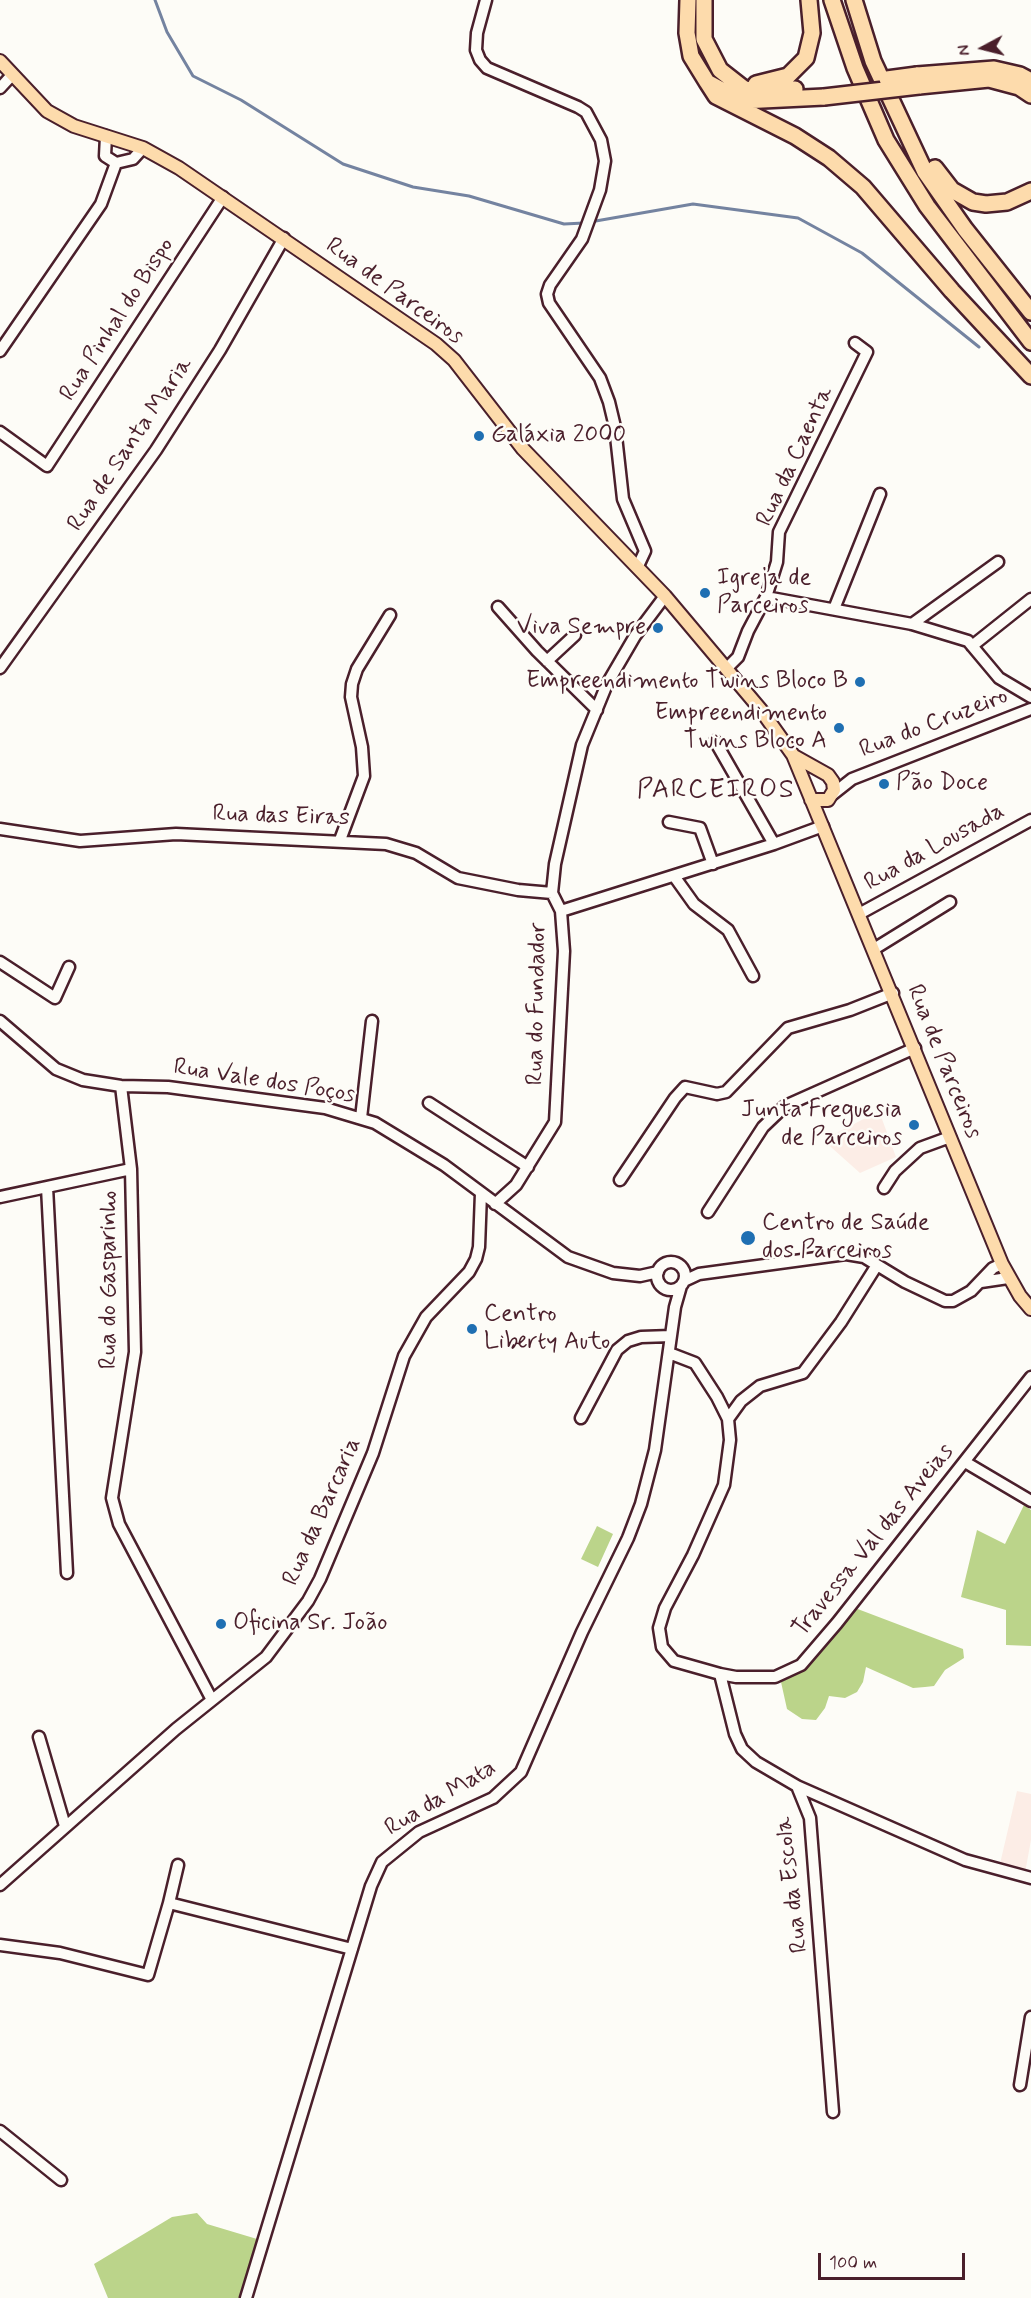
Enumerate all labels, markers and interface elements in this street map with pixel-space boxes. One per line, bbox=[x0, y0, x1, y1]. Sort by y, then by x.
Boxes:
north arrow bbox=[953, 18, 1013, 78]
text: N bbox=[954, 44, 976, 57]
street label: Rua de Parceiros bbox=[319, 232, 469, 352]
street label: Rua Pinhal do Bispo bbox=[55, 233, 181, 407]
street label: Rua de Santa Maria bbox=[62, 353, 200, 537]
street label: Rua da Caenta bbox=[751, 383, 841, 531]
place label: Galáxia 2000 bbox=[491, 422, 626, 450]
marker: Galáxia 2000 bbox=[472, 429, 486, 443]
place label: Igreja de Parceiros bbox=[717, 565, 811, 621]
marker: Igreja de Parceiros bbox=[698, 586, 712, 600]
place label: Viva Sempre bbox=[517, 614, 646, 642]
marker: Viva Sempre bbox=[651, 621, 665, 635]
place label: Empreendimento Twins Bloco B bbox=[526, 668, 848, 696]
marker: Empreendimento Twins Bloco B bbox=[853, 675, 867, 689]
street label: Rua do Cruzeiro bbox=[856, 683, 1012, 765]
place label: Empreendimento Twins Bloco A bbox=[654, 700, 827, 756]
marker: Empreendimento Twins Bloco A bbox=[832, 721, 846, 735]
place label: Pão Doce bbox=[896, 770, 988, 798]
district label: PARCEIROS bbox=[640, 775, 792, 807]
marker: Pão Doce bbox=[877, 777, 891, 791]
street label: Rua da Lousada bbox=[860, 798, 1010, 898]
street label: Rua das Eiras bbox=[212, 800, 350, 834]
street label: Rua do Fundador bbox=[522, 922, 554, 1086]
street label: Rua de Parceiros bbox=[899, 981, 987, 1143]
street label: Rua Vale dos Poços bbox=[171, 1053, 357, 1111]
place label: Junta Freguesia de Parceiros bbox=[741, 1097, 902, 1153]
marker: Junta Freguesia de Parceiros bbox=[907, 1118, 921, 1132]
street label: Rua do Gasparinho bbox=[96, 1191, 124, 1369]
place label: Centro de Saúde dos Parceiros bbox=[762, 1210, 930, 1266]
marker: Centro de Saúde dos Parceiros bbox=[739, 1229, 757, 1247]
place label: Centro Liberty Auto bbox=[484, 1301, 610, 1357]
marker: Centro Liberty Auto bbox=[465, 1322, 479, 1336]
street label: Rua da Barcaria bbox=[278, 1434, 368, 1590]
street label: Travessa Val das Aveias bbox=[787, 1438, 961, 1644]
place label: Oficina Sr. João bbox=[233, 1610, 388, 1638]
marker: Oficina Sr. João bbox=[214, 1617, 228, 1631]
street label: Rua da Mata bbox=[380, 1755, 502, 1843]
street label: Rua da Escola bbox=[770, 1815, 816, 1955]
scale bar bbox=[821, 2241, 968, 2279]
text: 100 m bbox=[829, 2251, 877, 2275]

